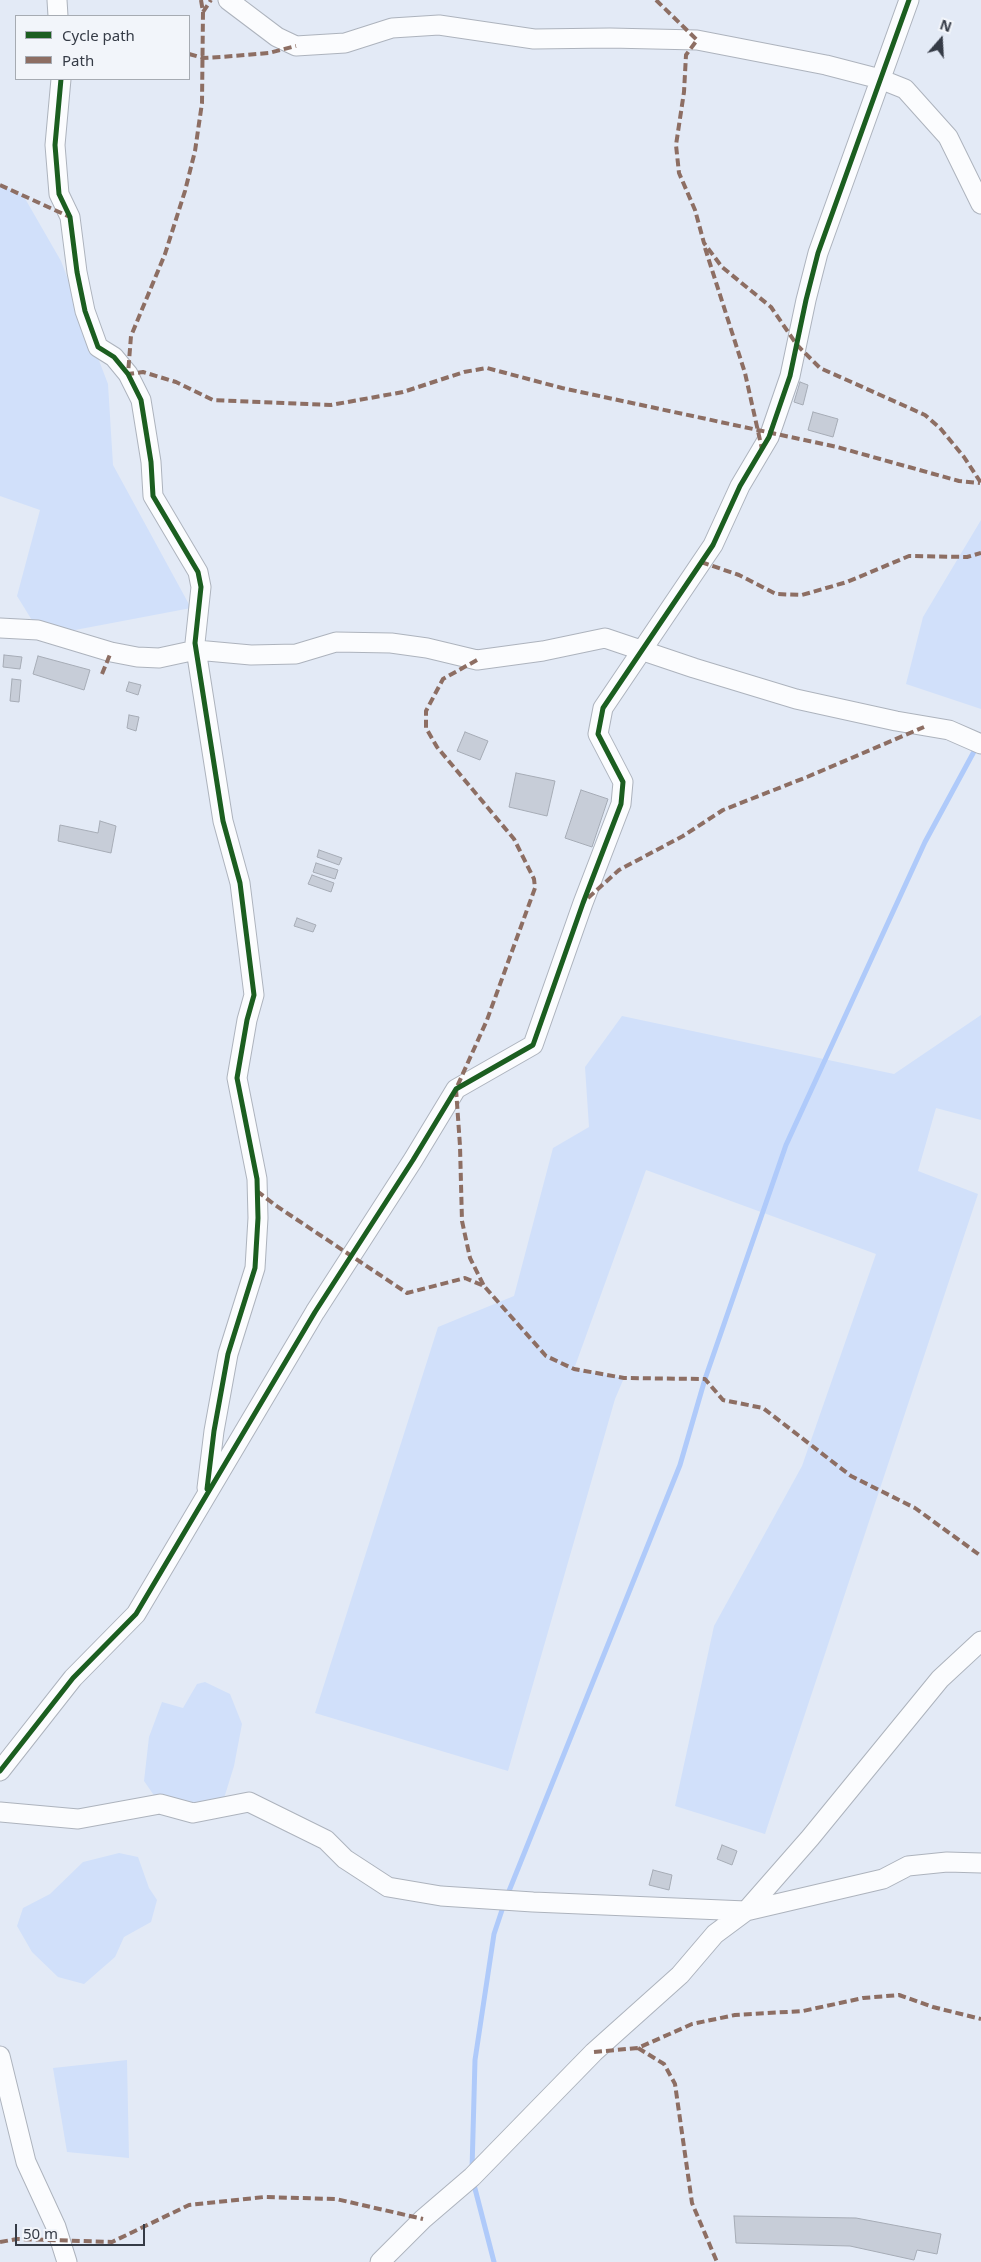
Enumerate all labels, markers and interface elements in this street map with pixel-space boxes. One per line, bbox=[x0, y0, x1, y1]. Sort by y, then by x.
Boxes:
legend bbox=[15, 15, 190, 80]
north arrow bbox=[916, 15, 966, 65]
text: N bbox=[938, 15, 955, 36]
text: Cycle path bbox=[62, 25, 135, 45]
text: Path bbox=[62, 50, 94, 70]
scale bar bbox=[18, 2214, 148, 2246]
text: 50 m bbox=[23, 2223, 58, 2243]

